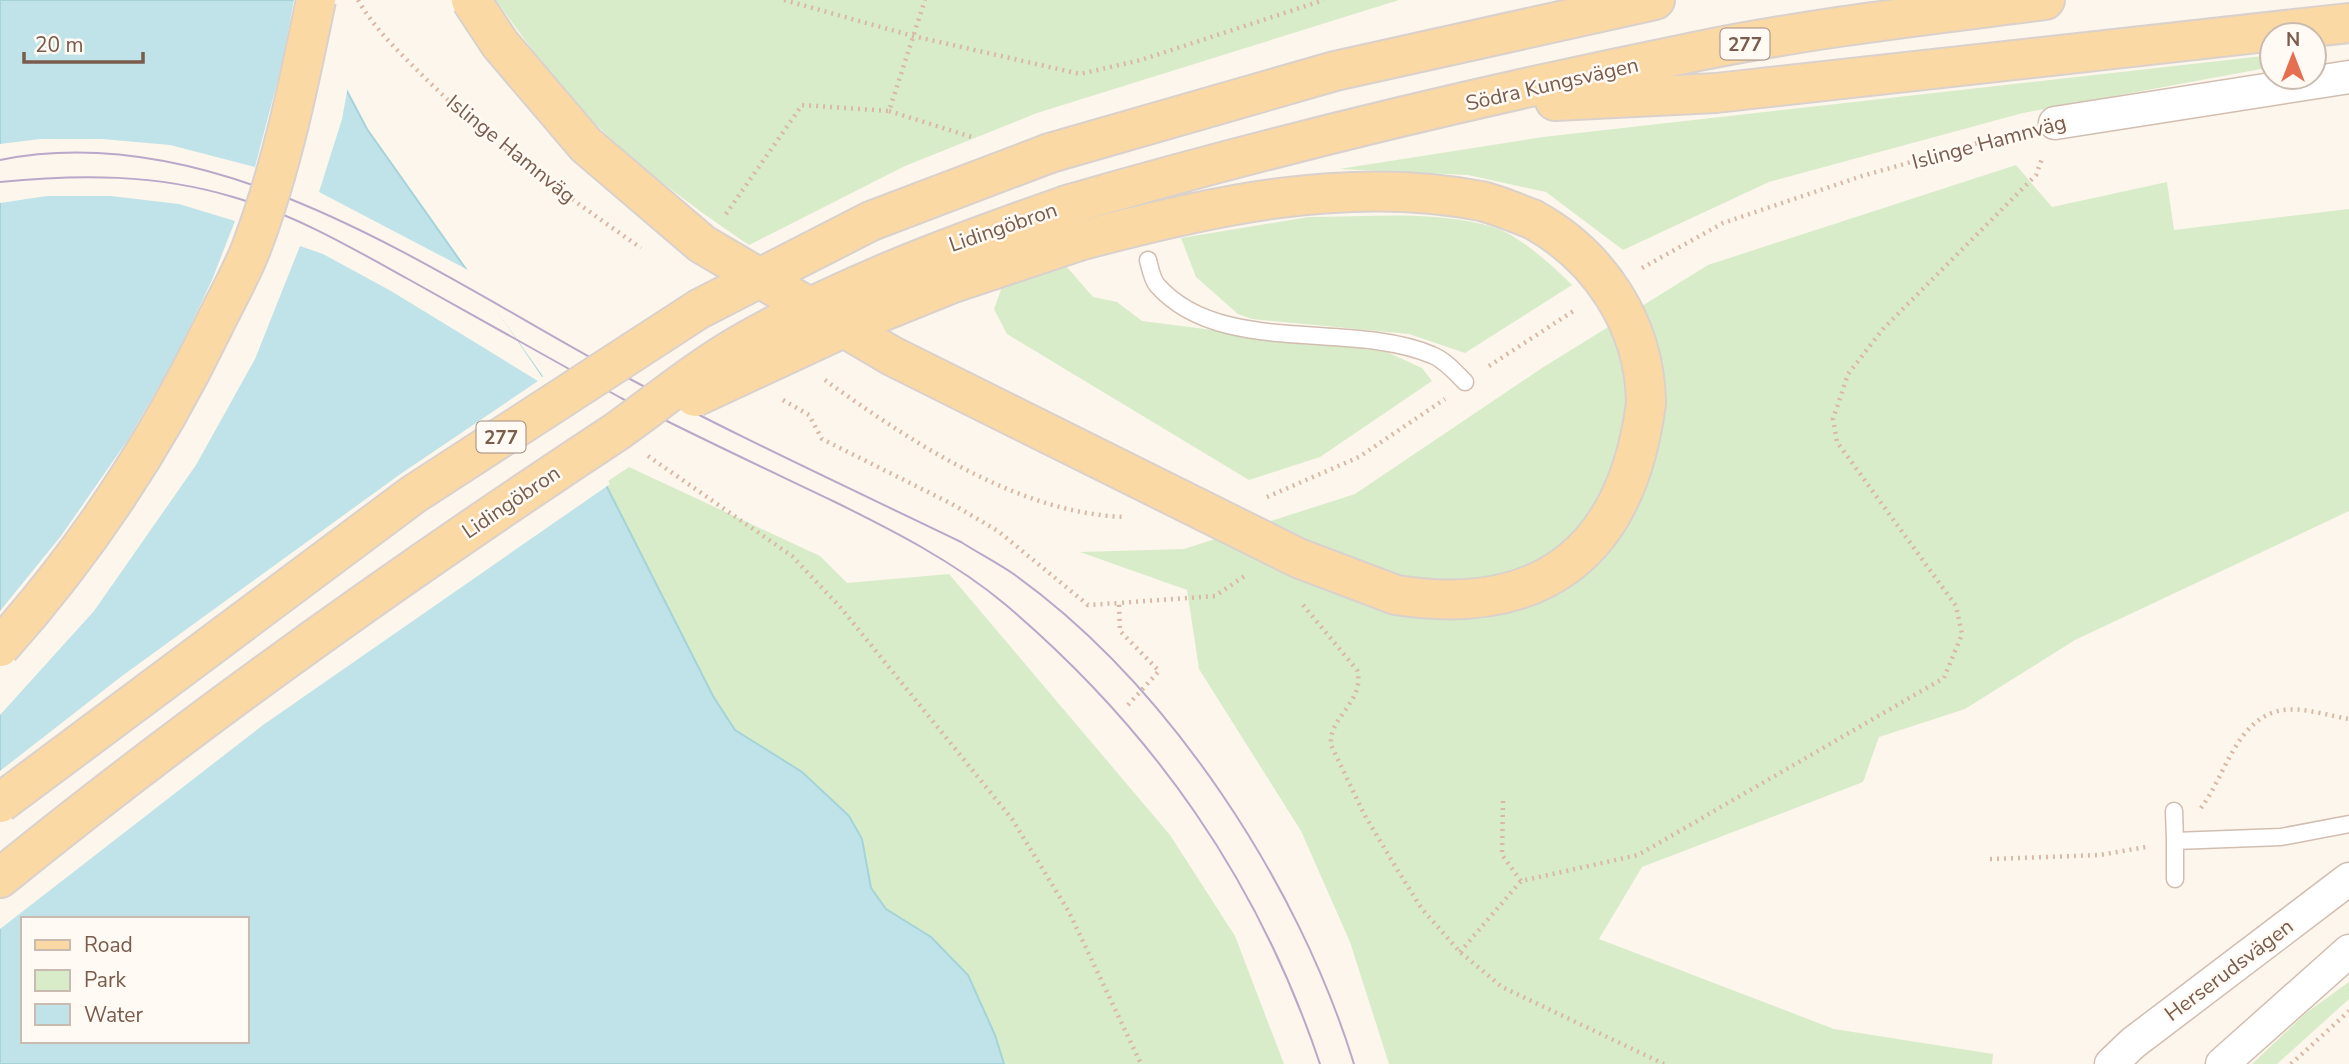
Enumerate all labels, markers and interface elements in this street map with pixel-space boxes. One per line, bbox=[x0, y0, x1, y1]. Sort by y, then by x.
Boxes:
scale bar bbox=[24, 21, 144, 65]
north arrow bbox=[2258, 21, 2328, 91]
text: N bbox=[2286, 27, 2300, 53]
road number: 277 bbox=[1720, 28, 1770, 60]
text: 20 m bbox=[35, 31, 84, 59]
street label: Södra Kungsvägen bbox=[1463, 50, 1641, 118]
street label: Islinge Hamnväg bbox=[441, 88, 581, 210]
street label: Islinge Hamnväg bbox=[1909, 108, 2069, 176]
street label: Lidingöbron bbox=[945, 195, 1061, 259]
road number: 277 bbox=[476, 422, 526, 452]
street label: Lidingöbron bbox=[457, 459, 565, 545]
street label: Herserudsvägen bbox=[2159, 912, 2299, 1028]
legend bbox=[21, 917, 248, 1043]
text: Road bbox=[84, 931, 133, 959]
text: Park bbox=[84, 966, 126, 994]
text: Water bbox=[84, 1001, 143, 1029]

